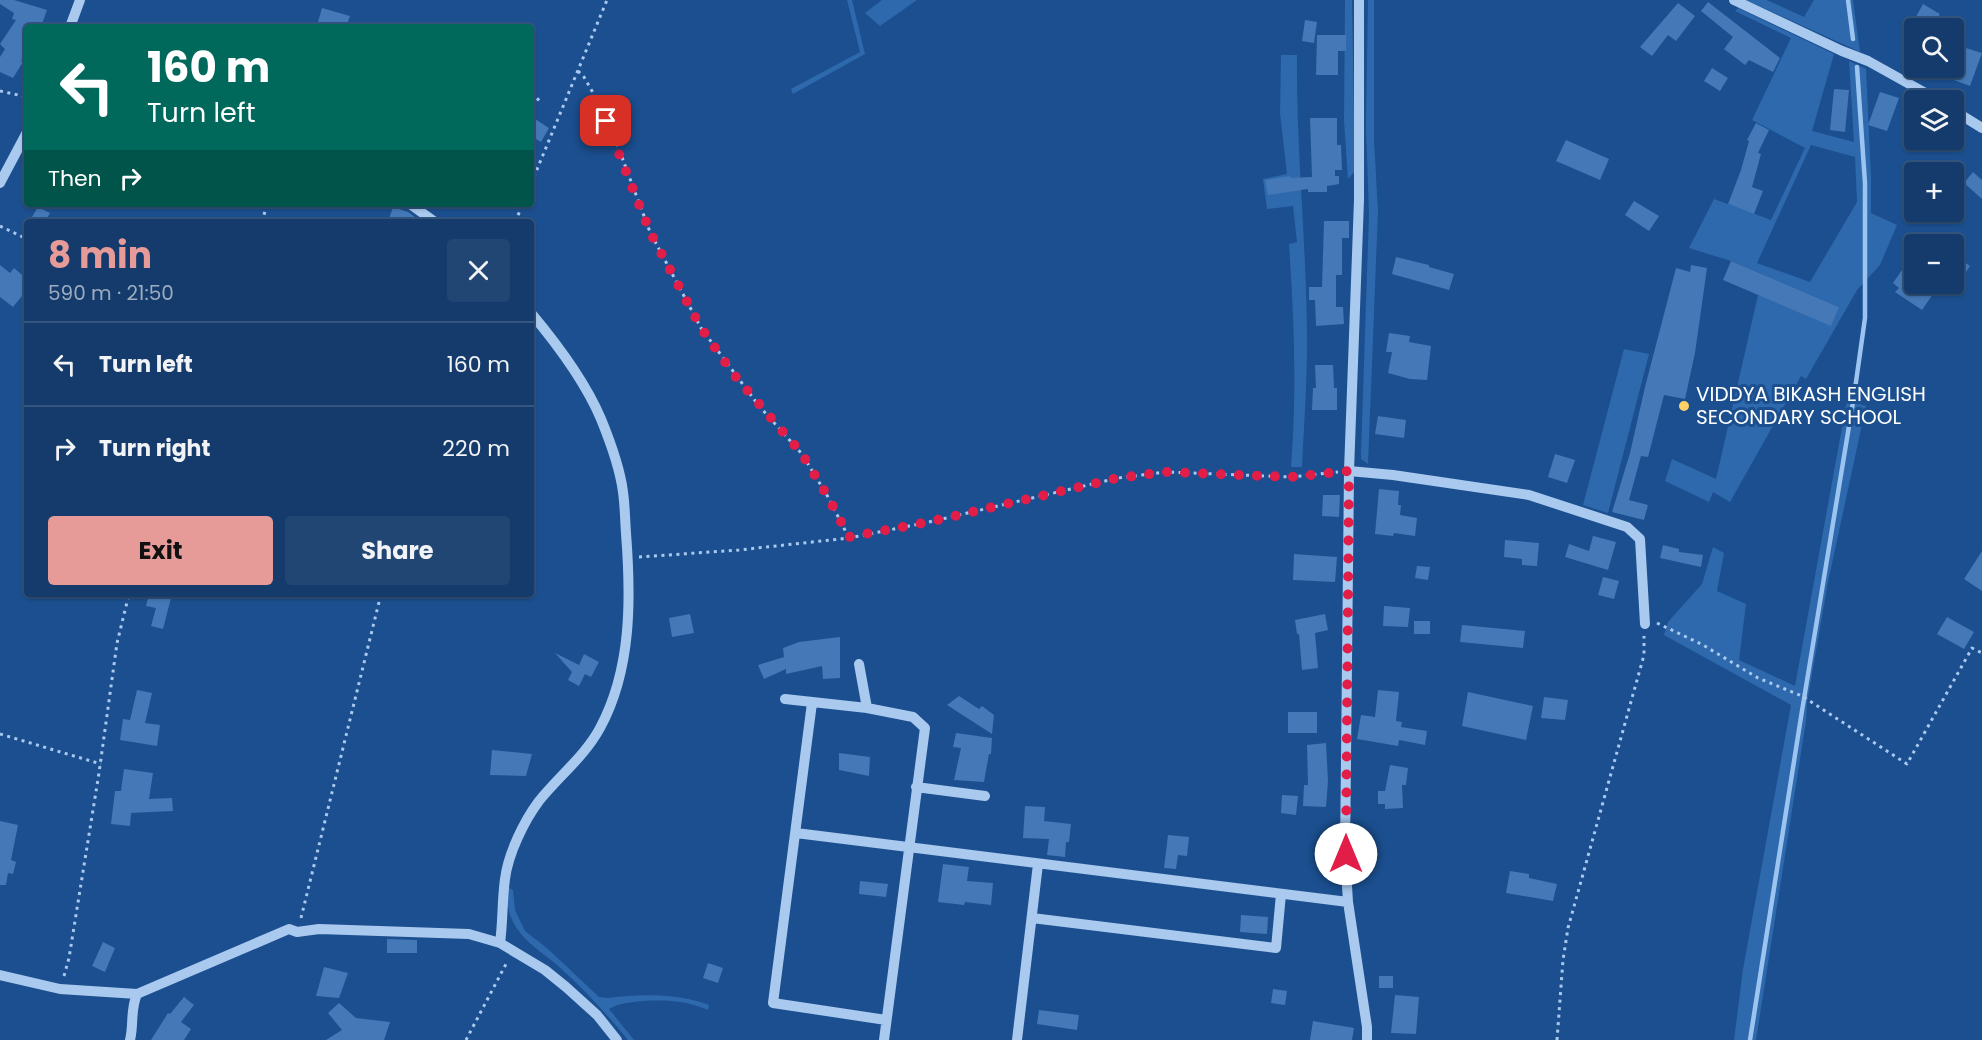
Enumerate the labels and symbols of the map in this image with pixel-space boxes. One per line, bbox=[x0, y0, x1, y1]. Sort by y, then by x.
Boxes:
pin bbox=[580, 95, 631, 146]
place label: VIDDYA BIKASH ENGLISH SECONDARY SCHOOL bbox=[1696, 380, 1926, 431]
marker: VIDDYA BIKASH ENGLISH SECONDARY SCHOOL bbox=[1677, 399, 1691, 413]
position arrow bbox=[1314, 822, 1378, 886]

